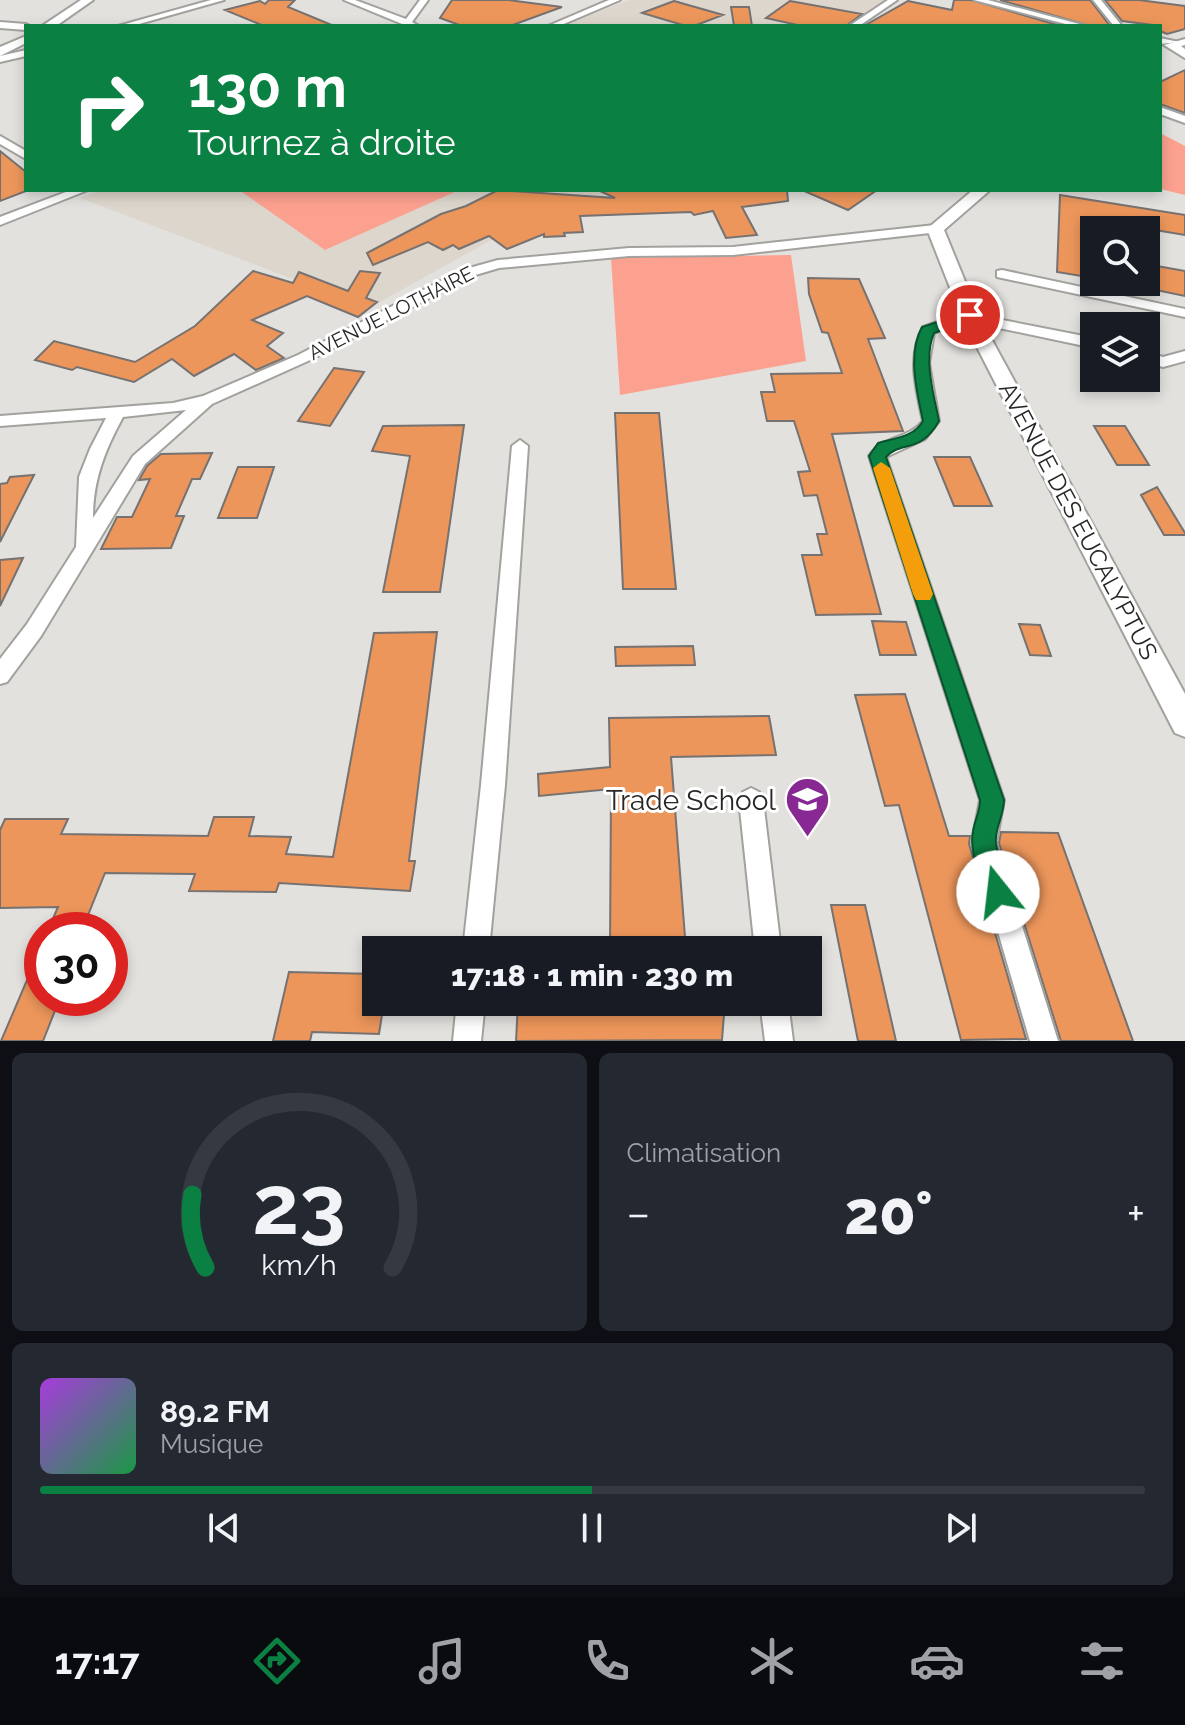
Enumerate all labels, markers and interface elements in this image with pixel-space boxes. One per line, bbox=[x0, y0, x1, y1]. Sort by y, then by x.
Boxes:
text: 130 m bbox=[188, 54, 347, 120]
icon: right bbox=[56, 56, 160, 160]
text: Tournez à droite bbox=[188, 121, 456, 163]
map controls bbox=[1080, 216, 1160, 392]
button: search bbox=[1080, 216, 1160, 296]
street label: AVENUE LOTHAIRE bbox=[304, 261, 478, 365]
pin bbox=[936, 281, 1004, 349]
icon: arrive bbox=[948, 293, 992, 337]
button: layers bbox=[1080, 312, 1160, 392]
street label: AVENUE DES EUCALYPTUS bbox=[993, 377, 1164, 664]
school or university icon: Trade School bbox=[783, 776, 831, 839]
place label: Trade School bbox=[606, 784, 776, 817]
position arrow bbox=[956, 850, 1040, 934]
speed limit sign: 30 bbox=[24, 912, 128, 1016]
text: 17:18 · 1 min · 230 m bbox=[451, 958, 733, 993]
text: Climatisation bbox=[627, 1138, 781, 1168]
text: 23 bbox=[253, 1156, 346, 1253]
text: 20° bbox=[844, 1178, 933, 1248]
text: − bbox=[627, 1188, 650, 1239]
text: + bbox=[1127, 1188, 1145, 1239]
text: km/h bbox=[262, 1248, 337, 1282]
text: 89.2 FM bbox=[160, 1394, 270, 1429]
text: Musique bbox=[160, 1429, 263, 1459]
icon: previous bbox=[202, 1506, 246, 1550]
icon: pause bbox=[570, 1506, 614, 1550]
icon: next bbox=[939, 1506, 983, 1550]
icon: directions bbox=[249, 1633, 305, 1689]
icon: music bbox=[414, 1633, 470, 1689]
icon: phone bbox=[579, 1633, 635, 1689]
icon: climate bbox=[744, 1633, 800, 1689]
icon: car bbox=[909, 1633, 965, 1689]
icon: filters bbox=[1074, 1633, 1130, 1689]
text: 17:17 bbox=[55, 1640, 139, 1682]

